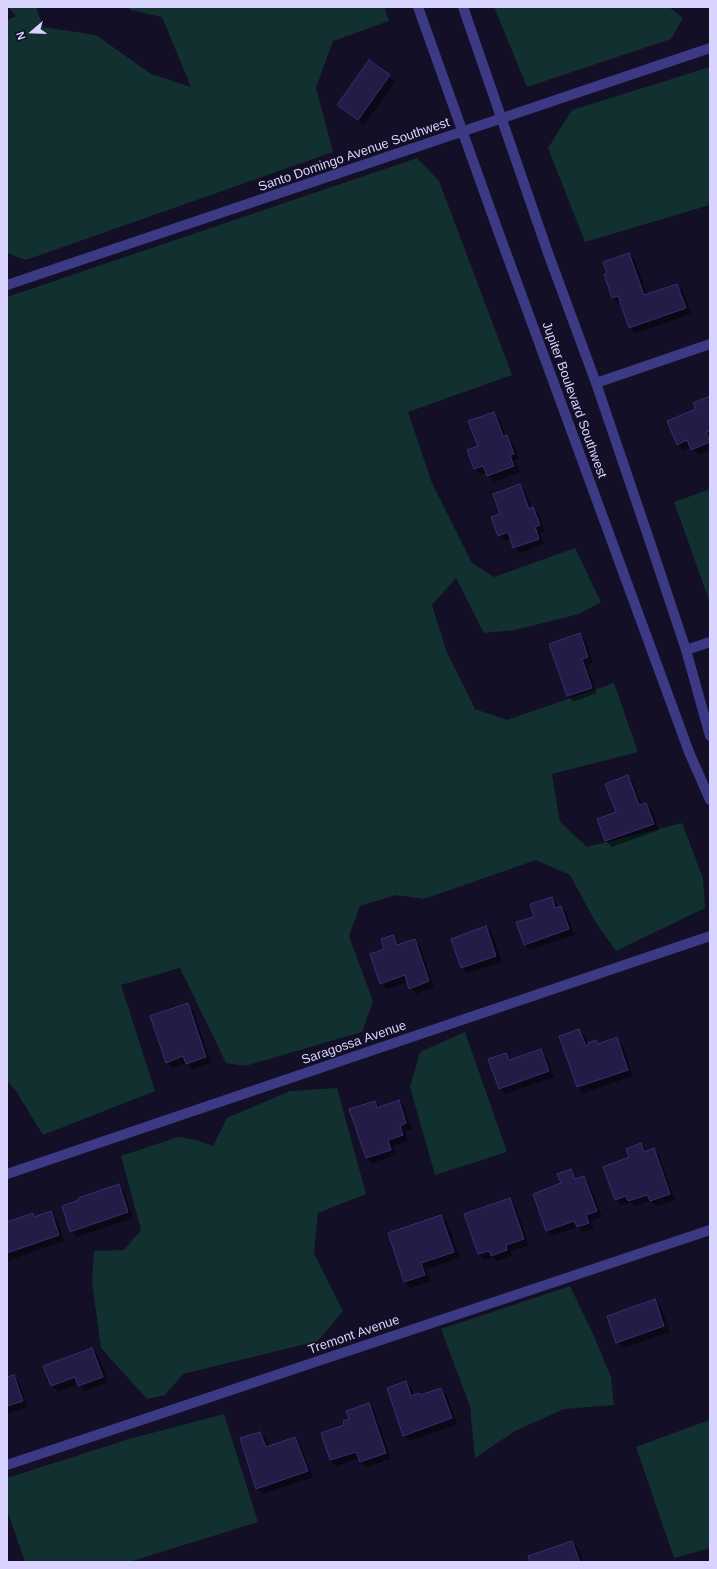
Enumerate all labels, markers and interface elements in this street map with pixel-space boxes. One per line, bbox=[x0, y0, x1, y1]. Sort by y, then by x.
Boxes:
north arrow bbox=[12, 12, 52, 52]
text: N bbox=[14, 30, 28, 42]
street label: Santo Domingo Avenue Southwest bbox=[256, 115, 452, 195]
street label: Jupiter Boulevard Southwest bbox=[538, 320, 610, 480]
street label: Saragossa Avenue bbox=[300, 1018, 408, 1068]
street label: Tremont Avenue bbox=[306, 1312, 402, 1358]

